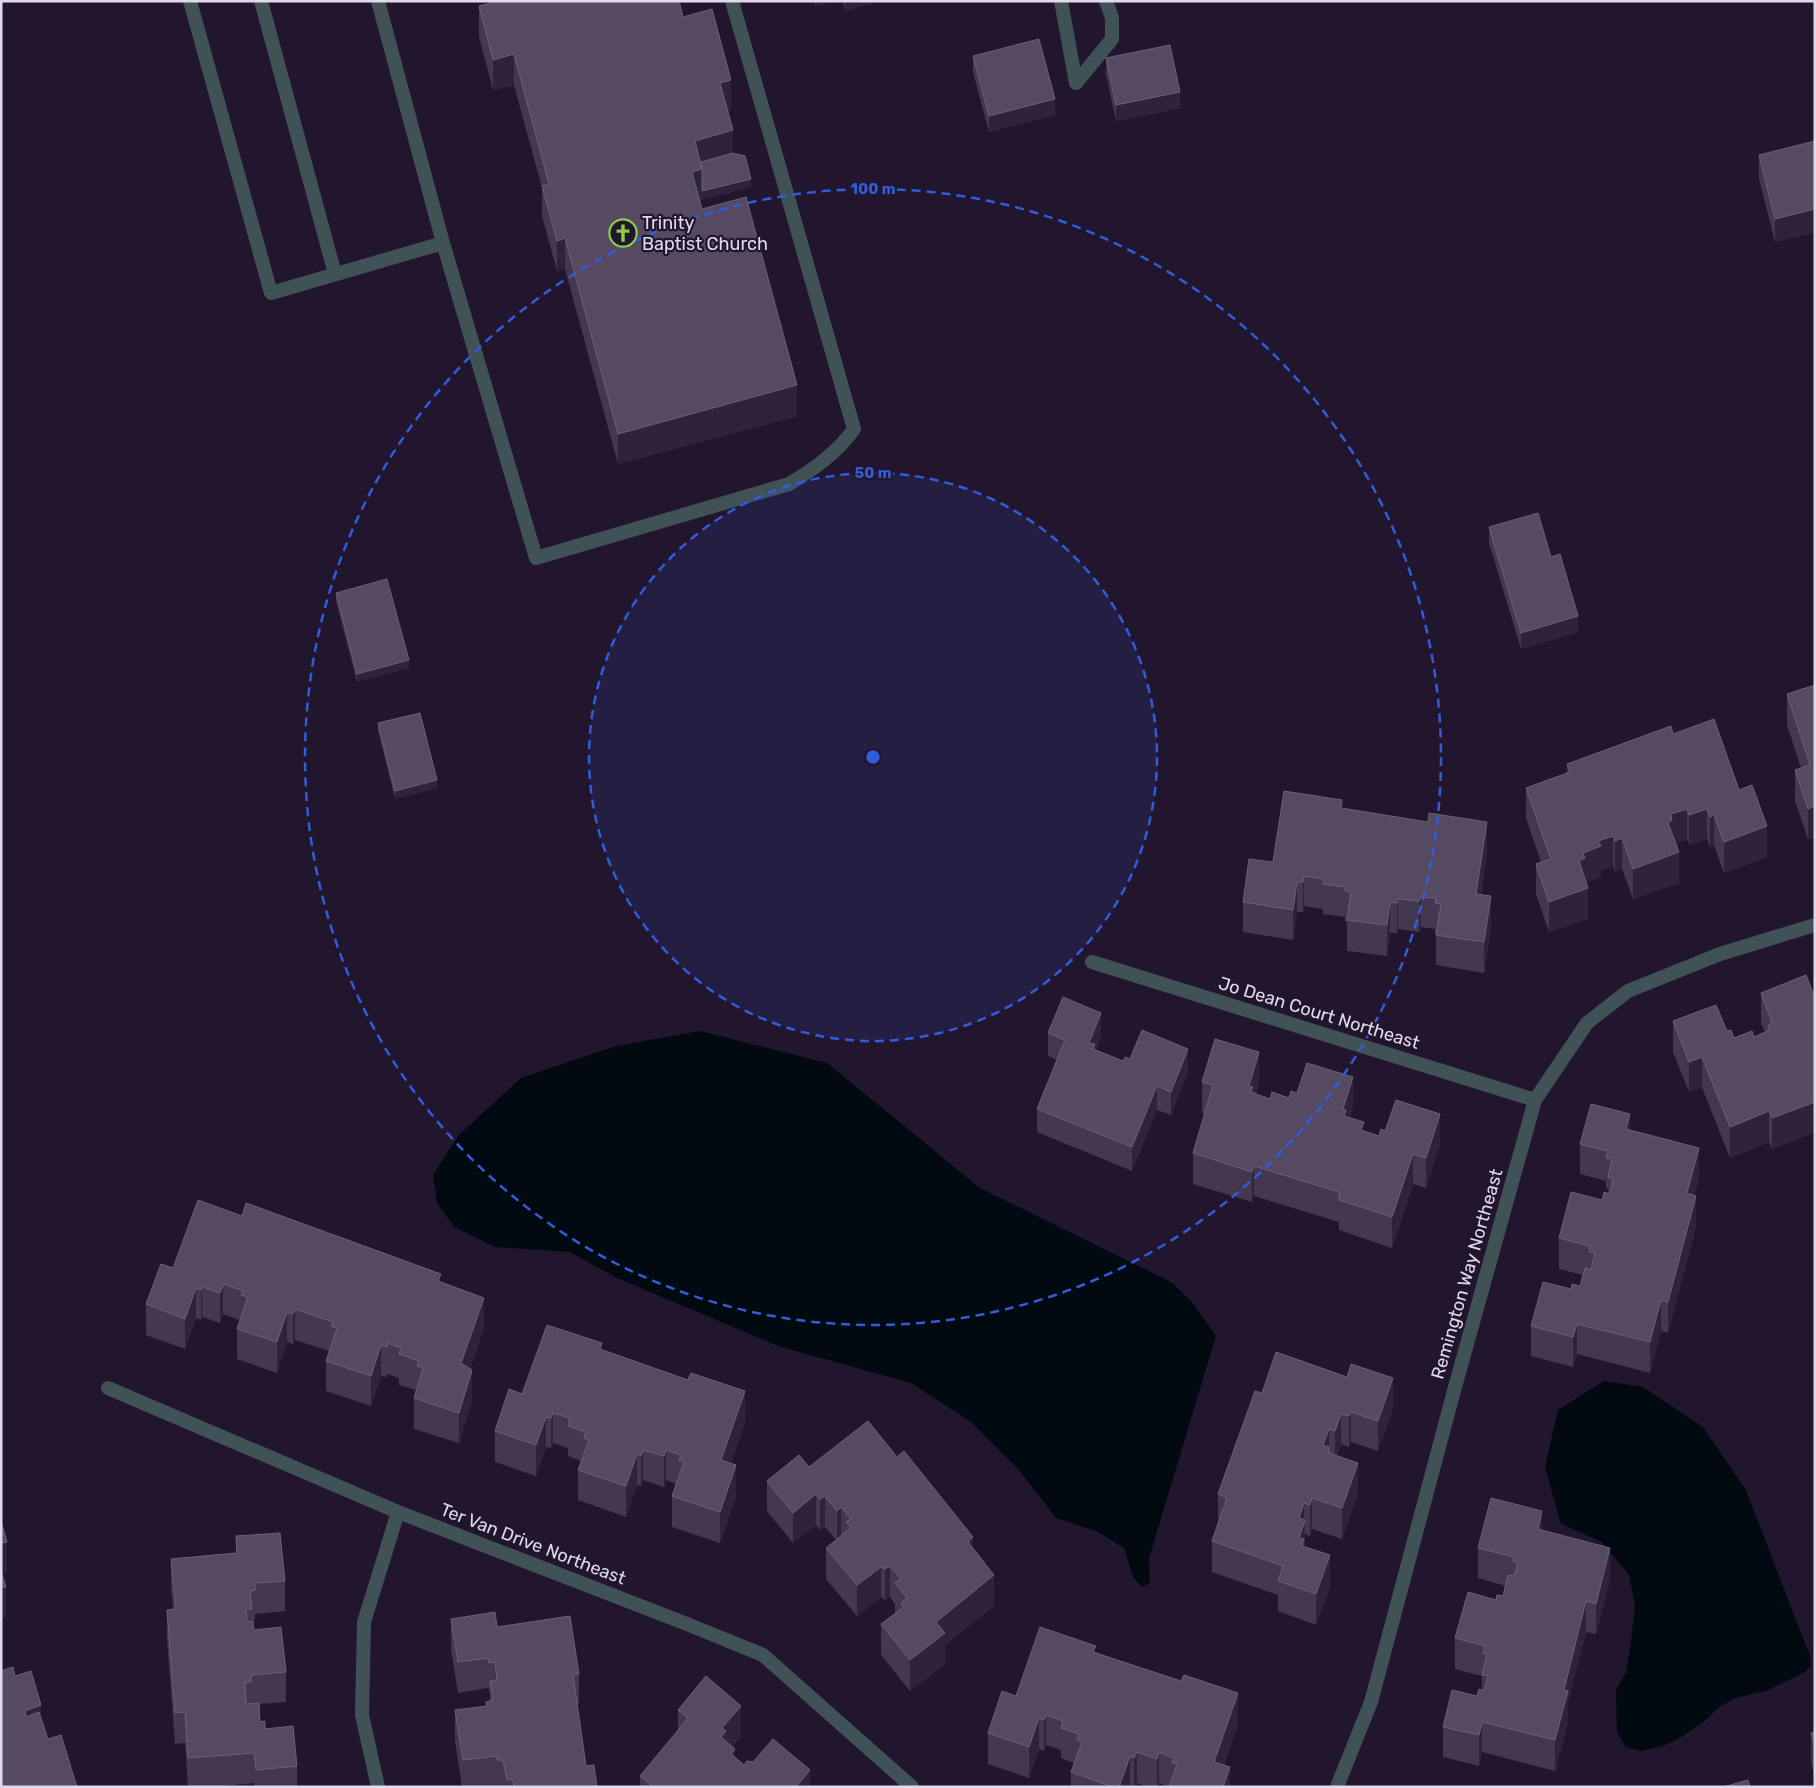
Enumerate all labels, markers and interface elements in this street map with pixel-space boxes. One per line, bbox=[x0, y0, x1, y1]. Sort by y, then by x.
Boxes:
text: 100 m bbox=[851, 180, 895, 198]
place label: Trinity Baptist Church bbox=[642, 212, 768, 255]
church icon: Trinity Baptist Church bbox=[608, 218, 638, 248]
text: 50 m bbox=[855, 464, 891, 482]
centre of rings bbox=[864, 748, 882, 766]
street label: Jo Dean Court Northeast bbox=[1216, 972, 1422, 1054]
street label: Remington Way Northeast bbox=[1426, 1166, 1508, 1382]
street label: Ter Van Drive Northeast bbox=[437, 1498, 629, 1590]

